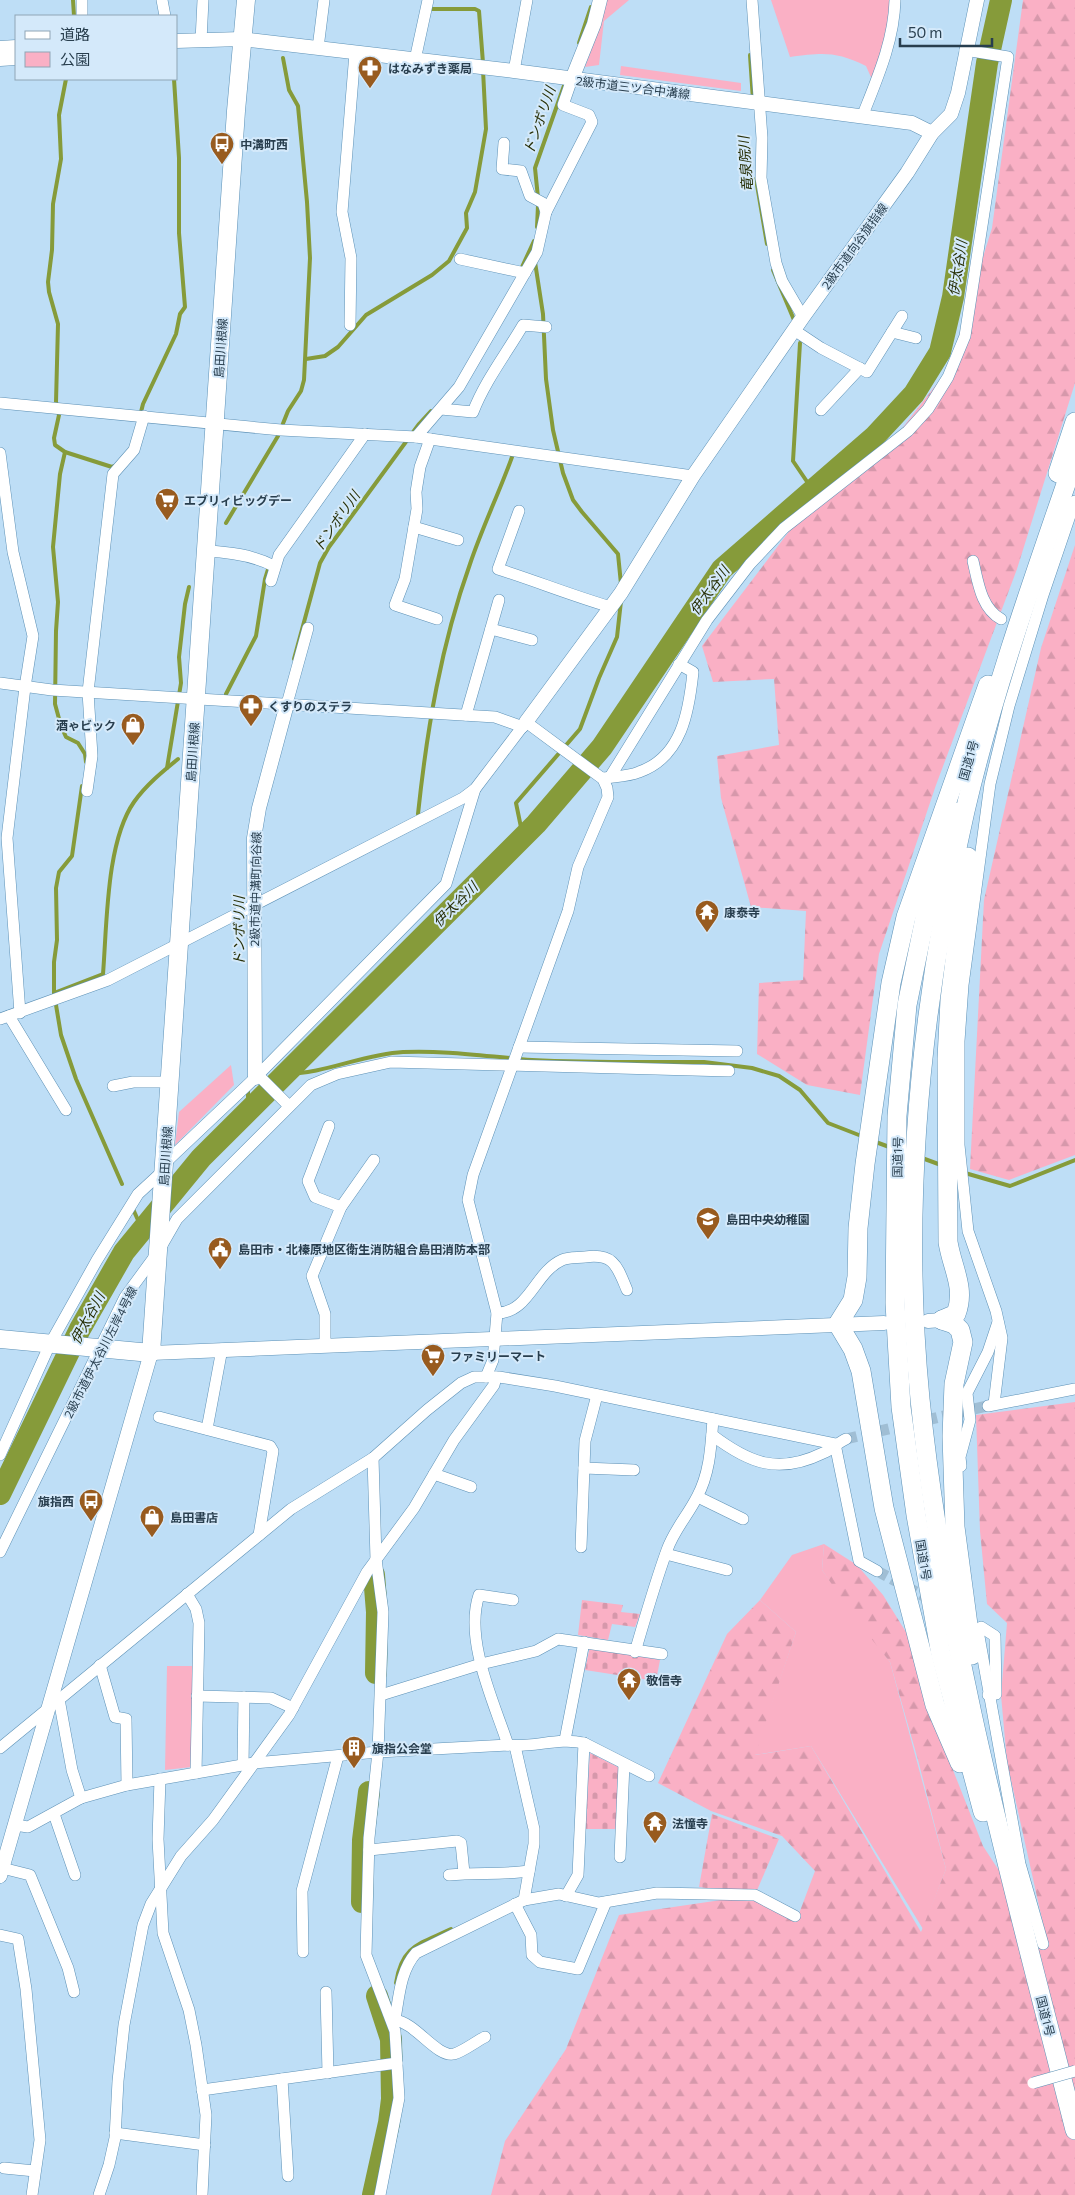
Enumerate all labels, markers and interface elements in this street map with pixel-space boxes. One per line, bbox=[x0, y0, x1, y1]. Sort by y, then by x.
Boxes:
legend bbox=[15, 15, 178, 80]
scale bar bbox=[900, 15, 992, 47]
text: 50 m bbox=[908, 23, 942, 41]
text: 道路 bbox=[60, 25, 90, 43]
text: 公園 bbox=[60, 50, 90, 68]
pharmacy icon: はなみずき薬局 bbox=[357, 55, 383, 89]
place label: はなみずき薬局 bbox=[388, 61, 472, 75]
street label: 2級市道三ツ合中溝線 bbox=[575, 73, 691, 101]
water label: ドンボリ川 bbox=[520, 82, 559, 156]
bus stop icon: 中溝町西 bbox=[209, 131, 235, 165]
water label: 竜泉院川 bbox=[734, 133, 755, 193]
place label: 中溝町西 bbox=[240, 137, 288, 151]
street label: 2級市道向谷旗指線 bbox=[818, 200, 890, 292]
water label: 伊太谷川 bbox=[944, 237, 970, 297]
street label: 島田川根線 bbox=[211, 318, 229, 378]
water label: ドンボリ川 bbox=[309, 486, 364, 555]
supermarket icon: エブリィビッグデー bbox=[154, 487, 180, 521]
place label: エブリィビッグデー bbox=[184, 493, 292, 507]
water label: 伊太谷川 bbox=[686, 561, 734, 618]
pharmacy icon: くすりのステラ bbox=[238, 693, 264, 727]
place label: くすりのステラ bbox=[268, 699, 352, 713]
shop icon: 酒ゃビック bbox=[120, 712, 146, 746]
place label: 酒ゃビック bbox=[56, 718, 116, 732]
street label: 島田川根線 bbox=[183, 722, 201, 782]
street label: 国道1号 bbox=[956, 738, 980, 782]
street label: 2級市道中溝町向谷線 bbox=[247, 832, 263, 946]
water label: 伊太谷川 bbox=[429, 877, 482, 930]
water label: ドンボリ川 bbox=[230, 894, 247, 966]
temple icon: 康泰寺 bbox=[694, 899, 720, 933]
place label: 康泰寺 bbox=[724, 905, 760, 919]
street label: 島田川根線 bbox=[156, 1126, 174, 1186]
street label: 国道1号 bbox=[890, 1136, 904, 1178]
school or university icon: 島田中央幼稚園 bbox=[695, 1206, 721, 1240]
place label: 島田中央幼稚園 bbox=[726, 1212, 810, 1226]
public building icon: 島田市・北榛原地区衛生消防組合島田消防本部 bbox=[207, 1236, 233, 1270]
place label: 島田市・北榛原地区衛生消防組合島田消防本部 bbox=[238, 1242, 490, 1256]
street label: 2級市道伊太谷川左岸4号線 bbox=[61, 1284, 139, 1420]
water label: 伊太谷川 bbox=[66, 1288, 109, 1347]
supermarket icon: ファミリーマート bbox=[420, 1343, 446, 1377]
place label: ファミリーマート bbox=[450, 1349, 546, 1363]
bus stop icon: 旗指西 bbox=[78, 1488, 104, 1522]
place label: 旗指西 bbox=[38, 1494, 74, 1508]
shop icon: 島田書店 bbox=[139, 1504, 165, 1538]
place label: 島田書店 bbox=[170, 1510, 218, 1524]
street label: 国道1号 bbox=[914, 1539, 934, 1581]
temple icon: 敬信寺 bbox=[616, 1667, 642, 1701]
place label: 敬信寺 bbox=[646, 1673, 682, 1687]
building icon: 旗指公会堂 bbox=[341, 1735, 367, 1769]
place label: 旗指公会堂 bbox=[372, 1741, 432, 1755]
temple icon: 法憧寺 bbox=[642, 1810, 668, 1844]
place label: 法憧寺 bbox=[672, 1816, 708, 1830]
street label: 国道1号 bbox=[1034, 1994, 1058, 2038]

